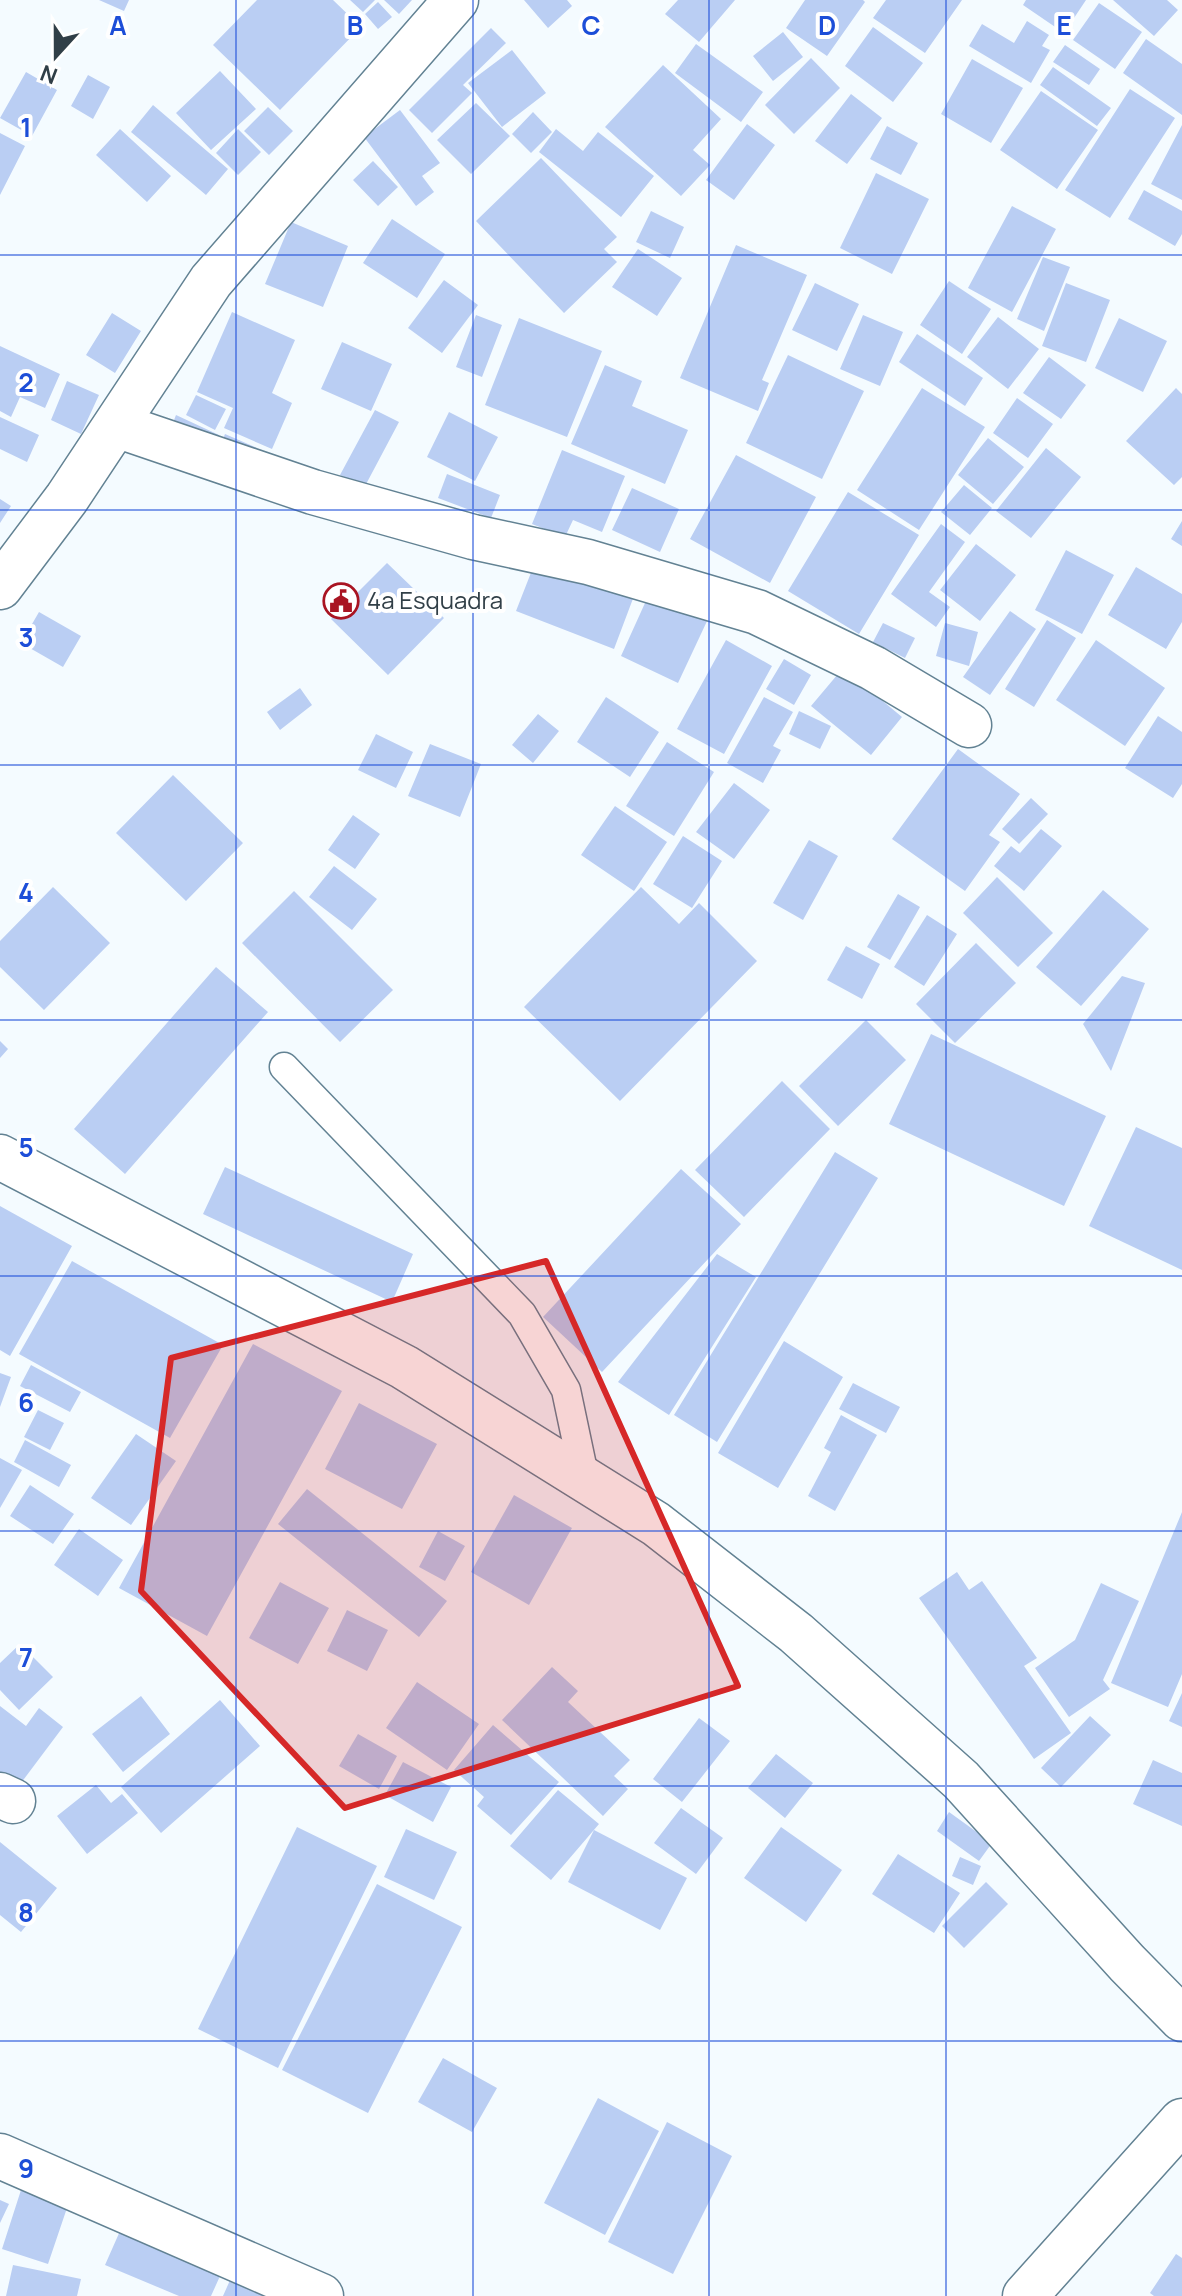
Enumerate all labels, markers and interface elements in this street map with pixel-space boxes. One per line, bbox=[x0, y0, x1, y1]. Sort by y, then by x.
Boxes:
text: A bbox=[109, 7, 127, 43]
text: B bbox=[347, 7, 363, 43]
text: C bbox=[581, 7, 601, 43]
text: D bbox=[818, 7, 836, 43]
text: E bbox=[1056, 7, 1072, 43]
north arrow bbox=[16, 16, 96, 96]
text: N bbox=[36, 58, 62, 92]
text: 1 bbox=[20, 109, 32, 145]
text: 2 bbox=[18, 364, 34, 400]
public building icon: 4a Esquadra bbox=[322, 582, 360, 620]
place label: 4a Esquadra bbox=[367, 583, 503, 616]
text: 3 bbox=[18, 619, 34, 655]
text: 4 bbox=[18, 874, 34, 910]
text: 5 bbox=[18, 1129, 34, 1165]
text: 6 bbox=[18, 1384, 34, 1420]
text: 7 bbox=[19, 1639, 33, 1675]
text: 8 bbox=[18, 1894, 34, 1930]
text: 9 bbox=[18, 2150, 34, 2186]

